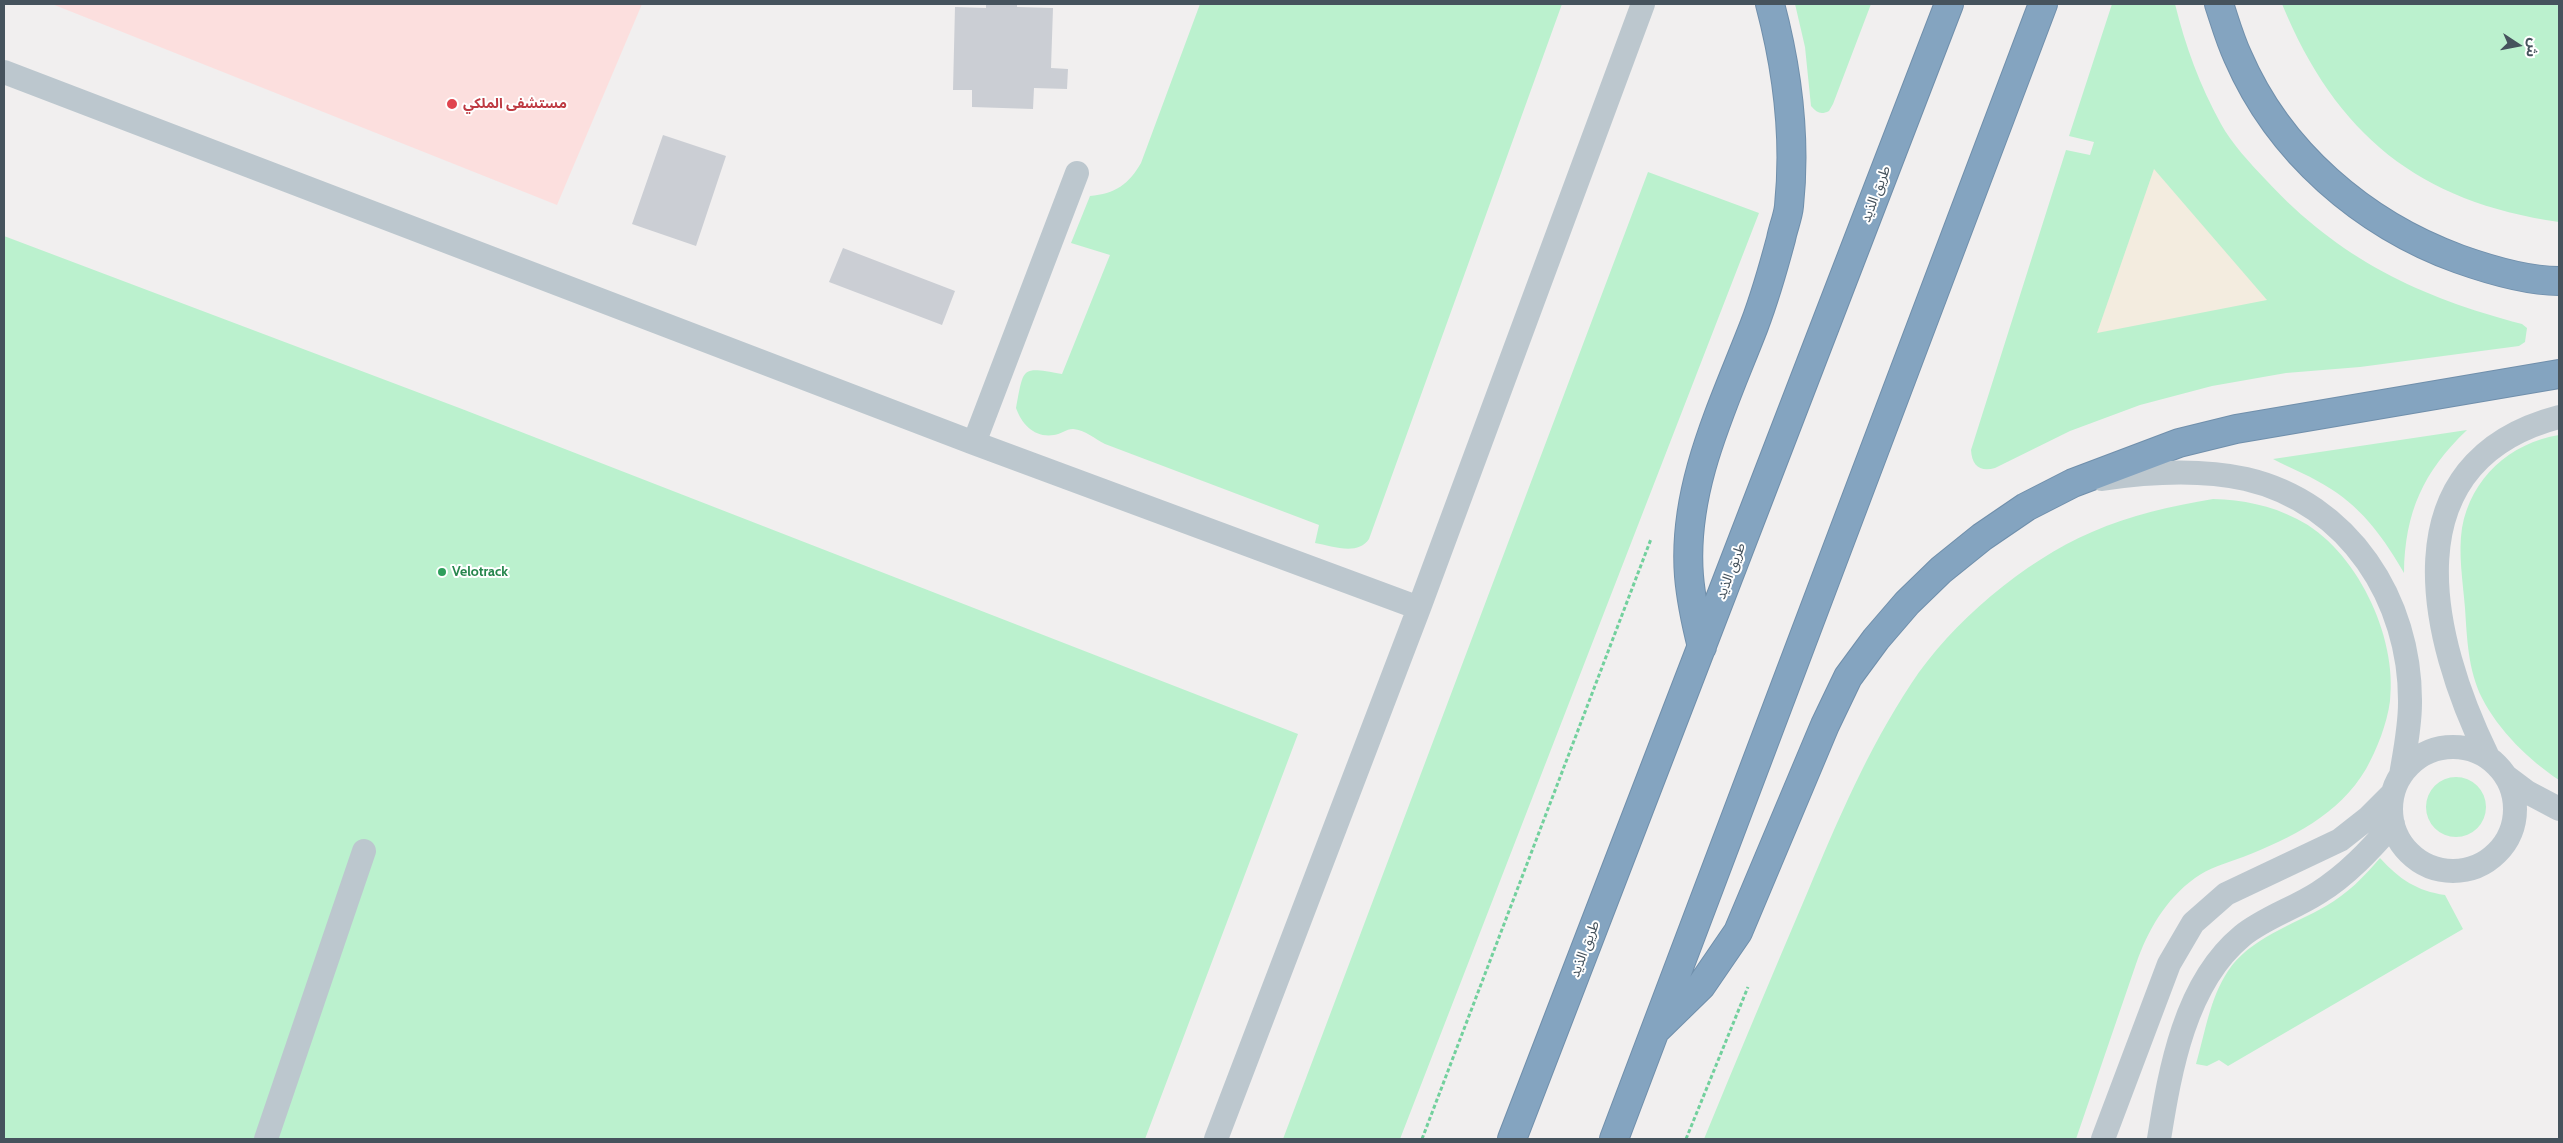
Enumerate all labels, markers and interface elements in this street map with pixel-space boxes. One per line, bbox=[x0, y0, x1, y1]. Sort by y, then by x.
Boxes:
north arrow bbox=[2493, 20, 2543, 70]
text: ش bbox=[2522, 37, 2543, 59]
place label: مستشفى الملكي bbox=[463, 96, 567, 112]
marker: مستشفى الملكي bbox=[445, 97, 459, 111]
street label: طريق الذيد bbox=[1858, 163, 1894, 225]
street label: طريق الذيد bbox=[1713, 540, 1749, 602]
place label: Velotrack bbox=[452, 564, 508, 580]
marker: Velotrack bbox=[436, 566, 448, 578]
street label: طريق الذيد bbox=[1567, 918, 1603, 980]

